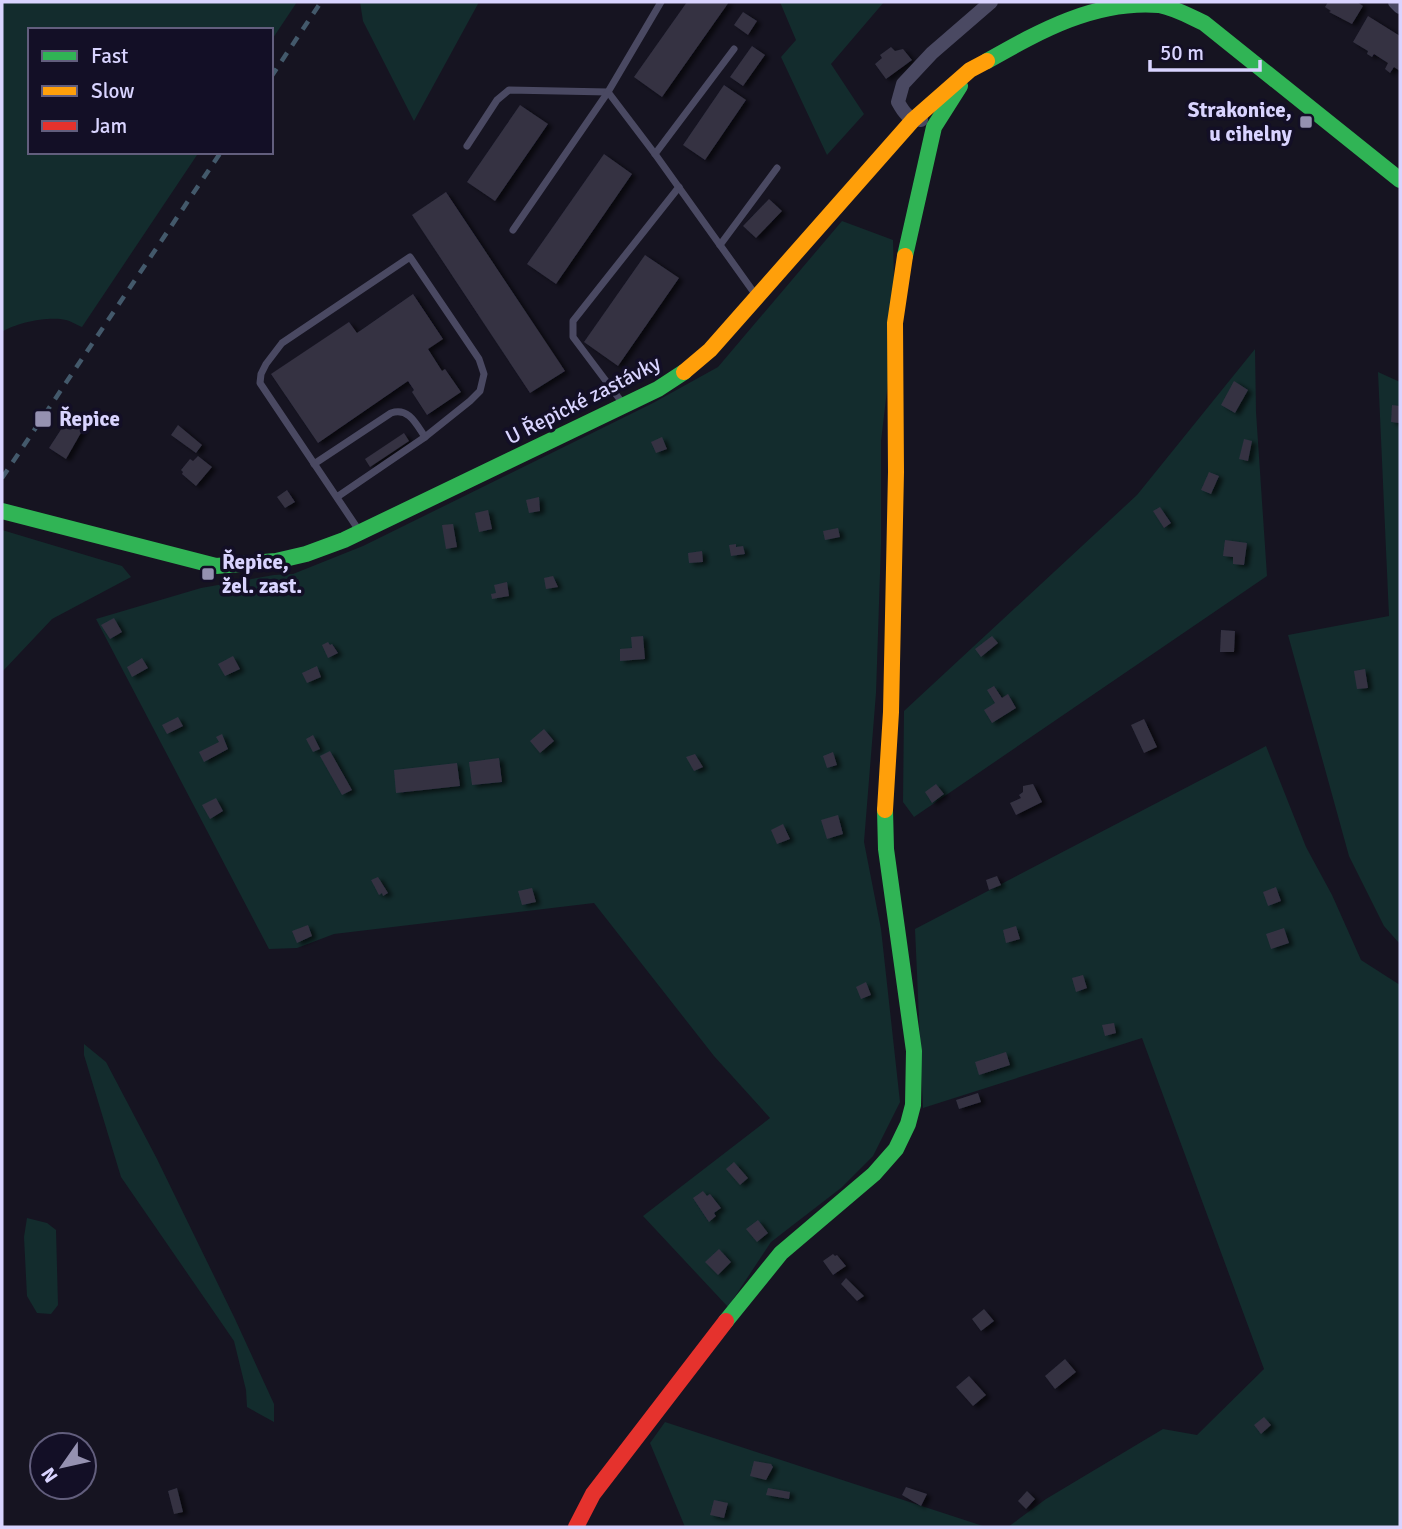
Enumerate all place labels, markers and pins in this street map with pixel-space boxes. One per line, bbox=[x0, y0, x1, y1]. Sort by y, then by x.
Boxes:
place label: Strakonice, u cihelny bbox=[1188, 97, 1293, 147]
marker: Strakonice, u cihelny bbox=[1298, 114, 1314, 130]
place label: Řepice bbox=[59, 406, 120, 432]
marker: Řepice bbox=[33, 409, 53, 429]
place label: Řepice, žel. zast. bbox=[222, 549, 302, 599]
marker: Řepice, žel. zast. bbox=[200, 566, 216, 582]

